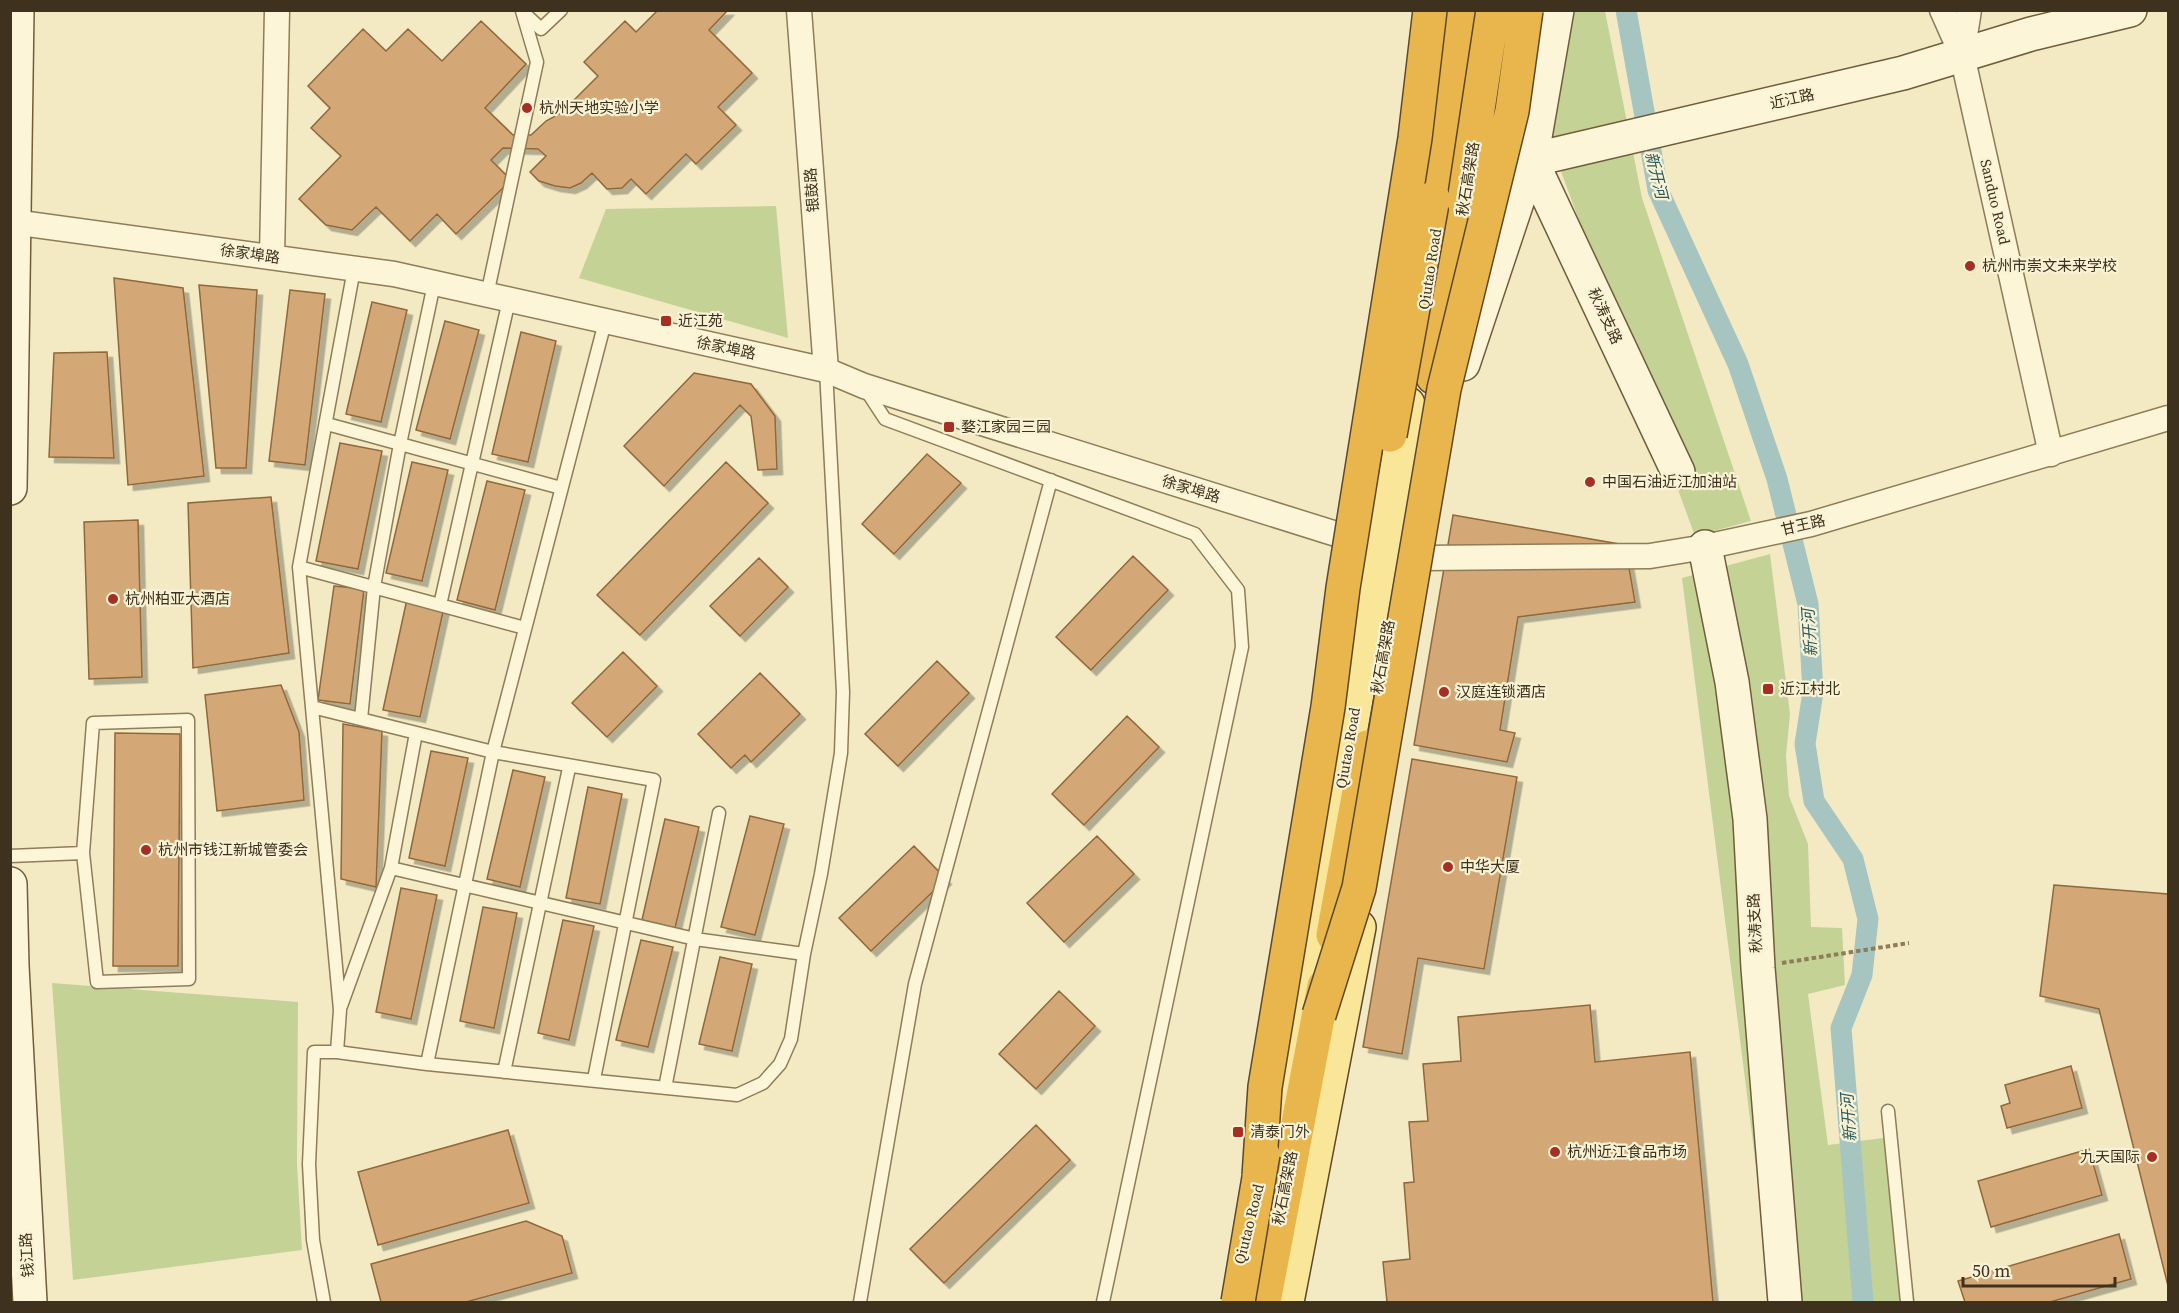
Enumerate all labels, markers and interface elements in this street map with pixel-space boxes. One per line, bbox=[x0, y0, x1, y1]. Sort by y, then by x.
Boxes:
street label: 近江路 bbox=[1768, 83, 1816, 114]
place label: 杭州天地实验小学 bbox=[539, 97, 659, 118]
marker: 杭州天地实验小学 bbox=[520, 101, 534, 115]
street label: 秋石高架路 bbox=[1451, 140, 1484, 218]
water label: 新开河 bbox=[1641, 149, 1674, 204]
street label: Sanduo Road bbox=[1975, 157, 2016, 247]
street label: 银鼓路 bbox=[799, 167, 824, 213]
street label: Qiutao Road bbox=[1413, 226, 1446, 311]
street label: 徐家埠路 bbox=[219, 239, 281, 268]
place label: 杭州市崇文未来学校 bbox=[1982, 255, 2117, 276]
marker: 杭州市崇文未来学校 bbox=[1963, 259, 1977, 273]
street label: 秋涛支路 bbox=[1583, 284, 1628, 347]
place label: 近江苑 bbox=[678, 310, 723, 331]
marker: 近江苑 bbox=[659, 314, 673, 328]
street label: 徐家埠路 bbox=[695, 331, 758, 364]
place label: 婺江家园三园 bbox=[961, 416, 1051, 437]
marker: 婺江家园三园 bbox=[942, 420, 956, 434]
street label: 徐家埠路 bbox=[1159, 470, 1223, 507]
place label: 中国石油近江加油站 bbox=[1602, 471, 1737, 492]
marker: 中国石油近江加油站 bbox=[1583, 475, 1597, 489]
street label: 甘王路 bbox=[1779, 509, 1827, 540]
place label: 杭州柏亚大酒店 bbox=[125, 588, 230, 609]
marker: 杭州柏亚大酒店 bbox=[106, 592, 120, 606]
water label: 新开河 bbox=[1796, 605, 1822, 658]
street label: 秋石高架路 bbox=[1366, 618, 1399, 696]
place label: 近江村北 bbox=[1780, 678, 1840, 699]
place label: 汉庭连锁酒店 bbox=[1456, 681, 1546, 702]
marker: 近江村北 bbox=[1761, 682, 1775, 696]
marker: 汉庭连锁酒店 bbox=[1437, 685, 1451, 699]
street label: Qiutao Road bbox=[1330, 705, 1365, 790]
place label: 杭州市钱江新城管委会 bbox=[158, 839, 308, 860]
marker: 杭州市钱江新城管委会 bbox=[139, 843, 153, 857]
place label: 中华大厦 bbox=[1460, 856, 1520, 877]
marker: 中华大厦 bbox=[1441, 860, 1455, 874]
street label: 秋涛支路 bbox=[1742, 893, 1767, 954]
water label: 新开河 bbox=[1835, 1090, 1861, 1143]
place label: 清泰门外 bbox=[1250, 1121, 1310, 1142]
marker: 清泰门外 bbox=[1231, 1125, 1245, 1139]
place label: 杭州近江食品市场 bbox=[1567, 1141, 1687, 1162]
marker: 杭州近江食品市场 bbox=[1548, 1145, 1562, 1159]
place label: 九天国际 bbox=[2080, 1146, 2140, 1167]
street label: 秋石高架路 bbox=[1267, 1149, 1302, 1227]
marker: 九天国际 bbox=[2145, 1150, 2159, 1164]
street label: Qiutao Road bbox=[1228, 1181, 1269, 1266]
street label: 钱江路 bbox=[15, 1232, 38, 1278]
scale bar bbox=[1963, 1250, 2114, 1288]
text: 50 m bbox=[1972, 1258, 2010, 1283]

